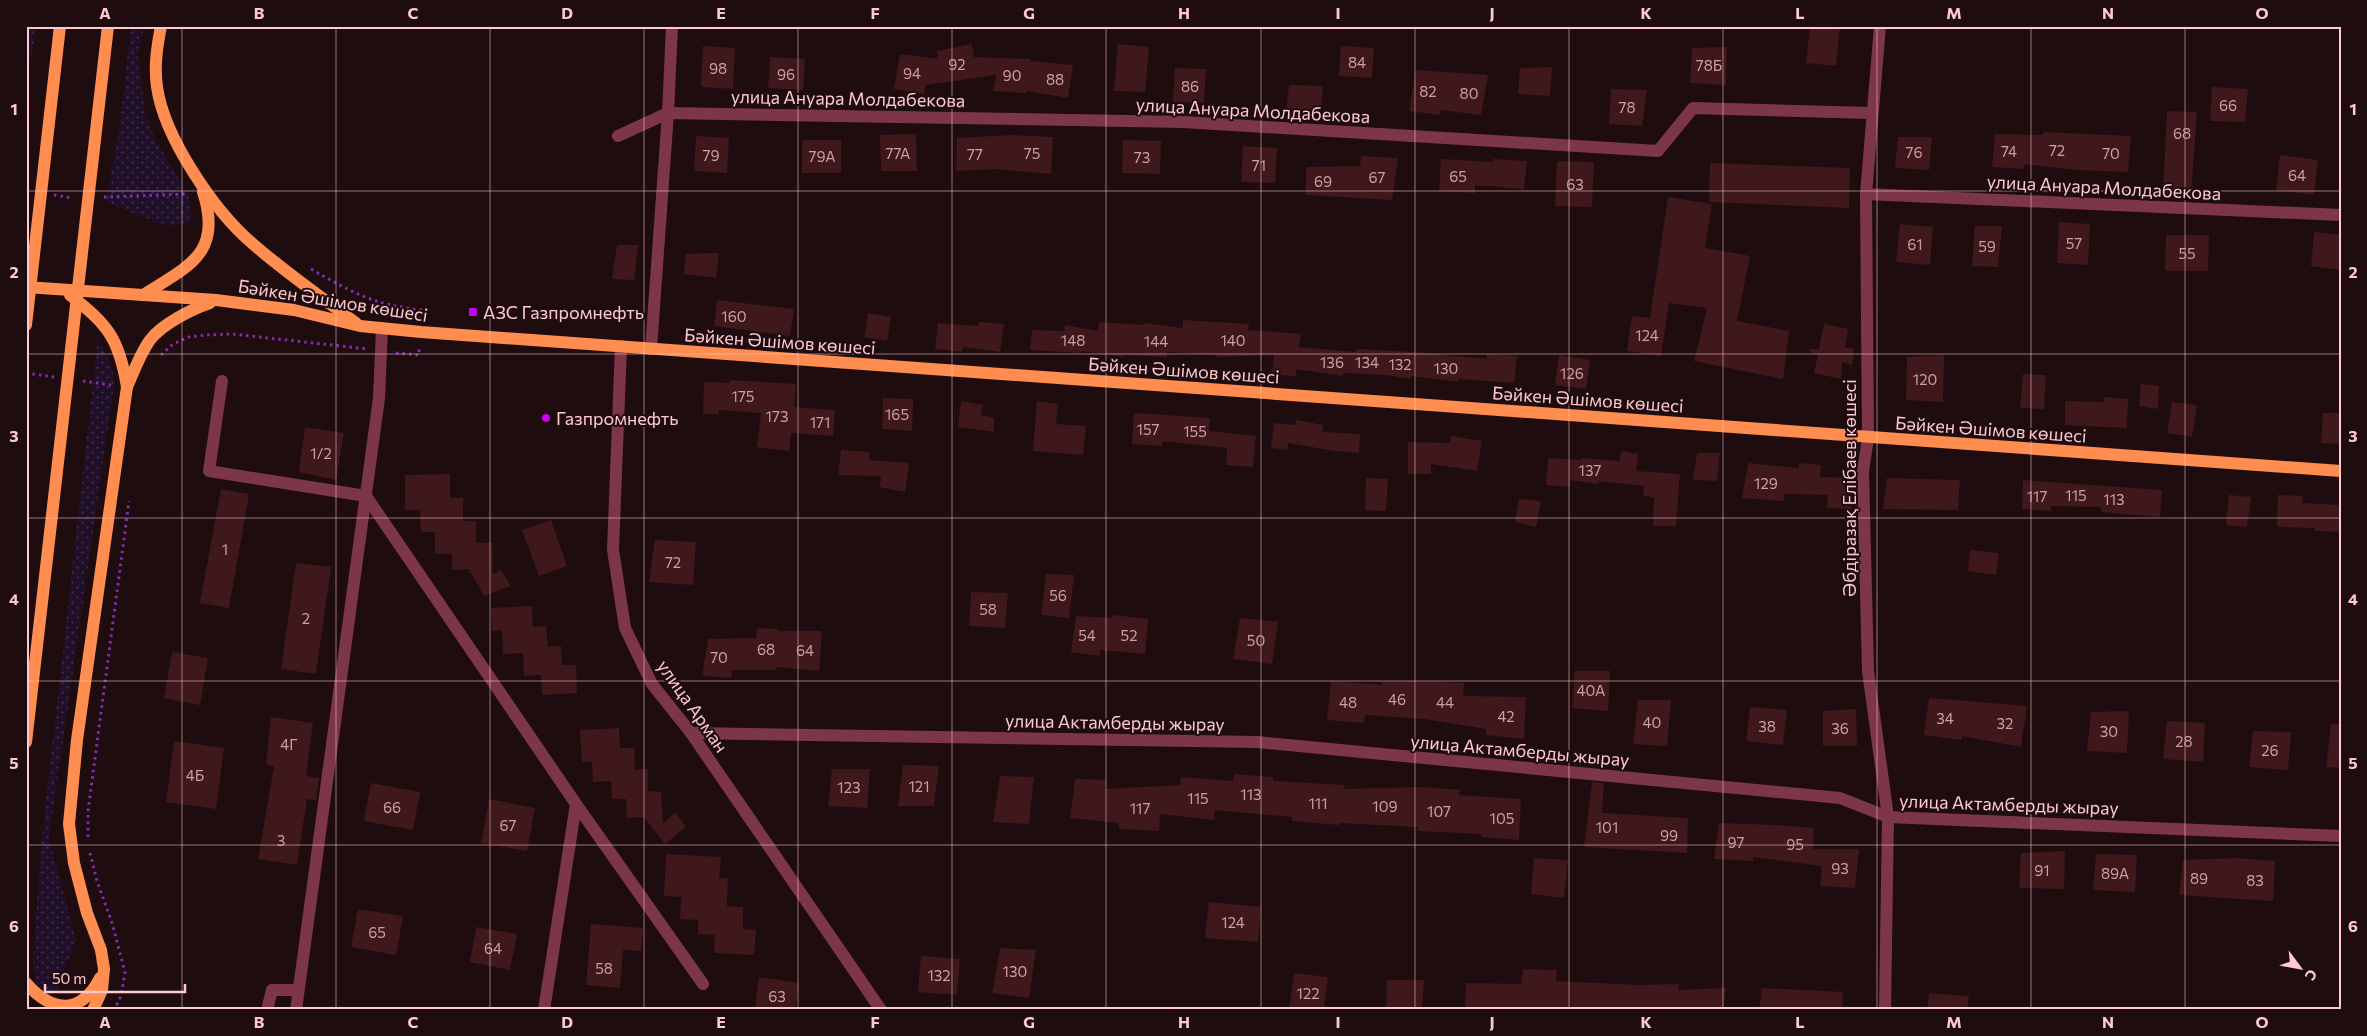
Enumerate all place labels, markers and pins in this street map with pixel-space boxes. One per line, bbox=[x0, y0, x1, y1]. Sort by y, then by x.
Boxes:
place label: АЗС Газпромнефть bbox=[483, 301, 644, 323]
marker: АЗС Газпромнефть bbox=[467, 306, 479, 318]
place label: Газпромнефть bbox=[556, 407, 678, 429]
marker: Газпромнефть bbox=[540, 412, 552, 424]

